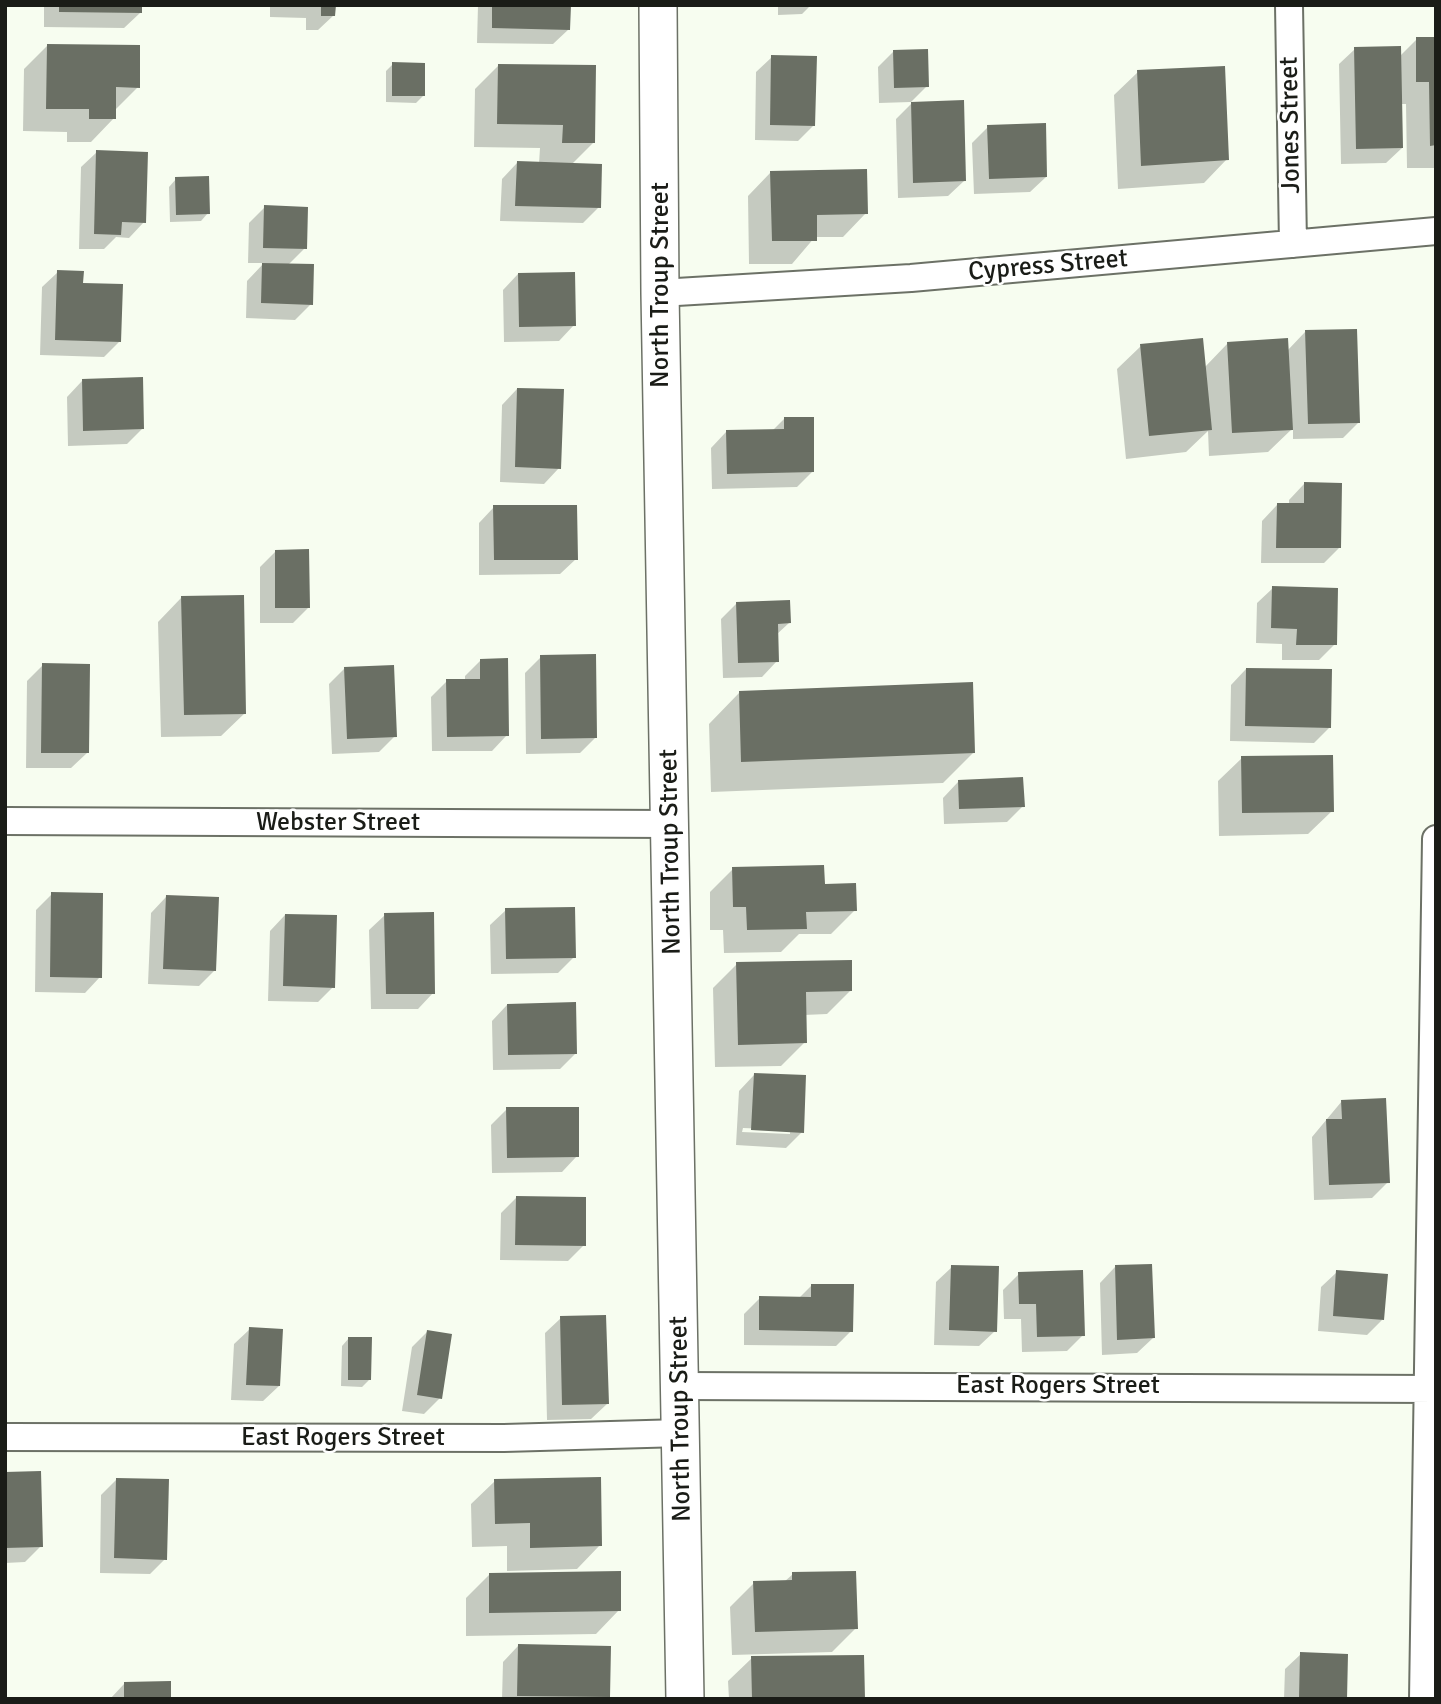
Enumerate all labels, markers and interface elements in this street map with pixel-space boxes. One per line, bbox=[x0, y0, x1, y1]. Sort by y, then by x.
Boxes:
street label: Jones Street bbox=[1274, 56, 1308, 194]
street label: North Troup Street bbox=[645, 182, 677, 388]
street label: Cypress Street bbox=[967, 243, 1129, 289]
street label: North Troup Street bbox=[654, 749, 688, 955]
street label: Webster Street bbox=[256, 807, 420, 839]
street label: North Troup Street bbox=[664, 1316, 698, 1522]
street label: East Rogers Street bbox=[956, 1370, 1160, 1402]
street label: East Rogers Street bbox=[241, 1422, 445, 1454]

